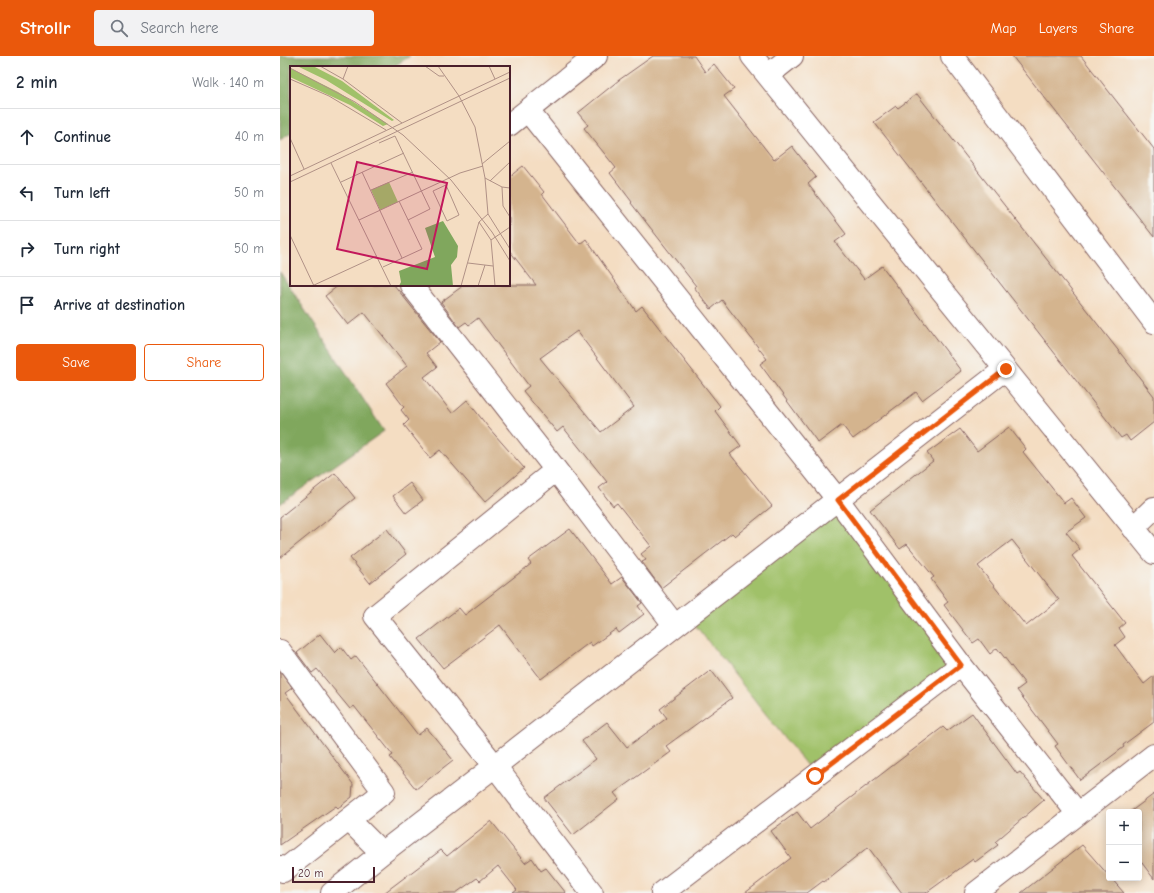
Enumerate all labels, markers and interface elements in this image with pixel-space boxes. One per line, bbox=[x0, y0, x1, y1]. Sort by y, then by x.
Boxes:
search box bbox=[94, 10, 374, 46]
text: Strollr bbox=[20, 17, 70, 39]
icon: search bbox=[108, 17, 130, 39]
text: Search here bbox=[140, 19, 219, 37]
text: Map bbox=[990, 20, 1017, 37]
text: Layers bbox=[1039, 20, 1077, 37]
text: Share bbox=[1099, 20, 1134, 37]
inset map bbox=[290, 66, 510, 286]
text: 2 min bbox=[16, 73, 57, 92]
text: Walk · 140 m bbox=[192, 75, 264, 90]
icon: ahead bbox=[16, 126, 38, 148]
text: Continue bbox=[54, 128, 111, 146]
text: 40 m bbox=[235, 129, 264, 144]
icon: left bbox=[16, 182, 38, 204]
text: Turn left bbox=[54, 184, 110, 202]
text: 50 m bbox=[234, 185, 264, 200]
icon: right bbox=[16, 238, 38, 260]
text: Turn right bbox=[54, 240, 120, 258]
text: 50 m bbox=[234, 241, 264, 256]
icon: arrive bbox=[16, 294, 38, 316]
text: Arrive at destination bbox=[54, 296, 185, 314]
button: Save bbox=[16, 344, 136, 381]
button: Share bbox=[144, 344, 264, 381]
route end bbox=[997, 360, 1015, 378]
route start bbox=[806, 767, 824, 785]
map controls bbox=[1106, 809, 1142, 881]
button: + bbox=[1106, 809, 1142, 845]
button: − bbox=[1106, 845, 1142, 881]
scale bar bbox=[292, 865, 375, 884]
text: 20 m bbox=[298, 867, 323, 880]

